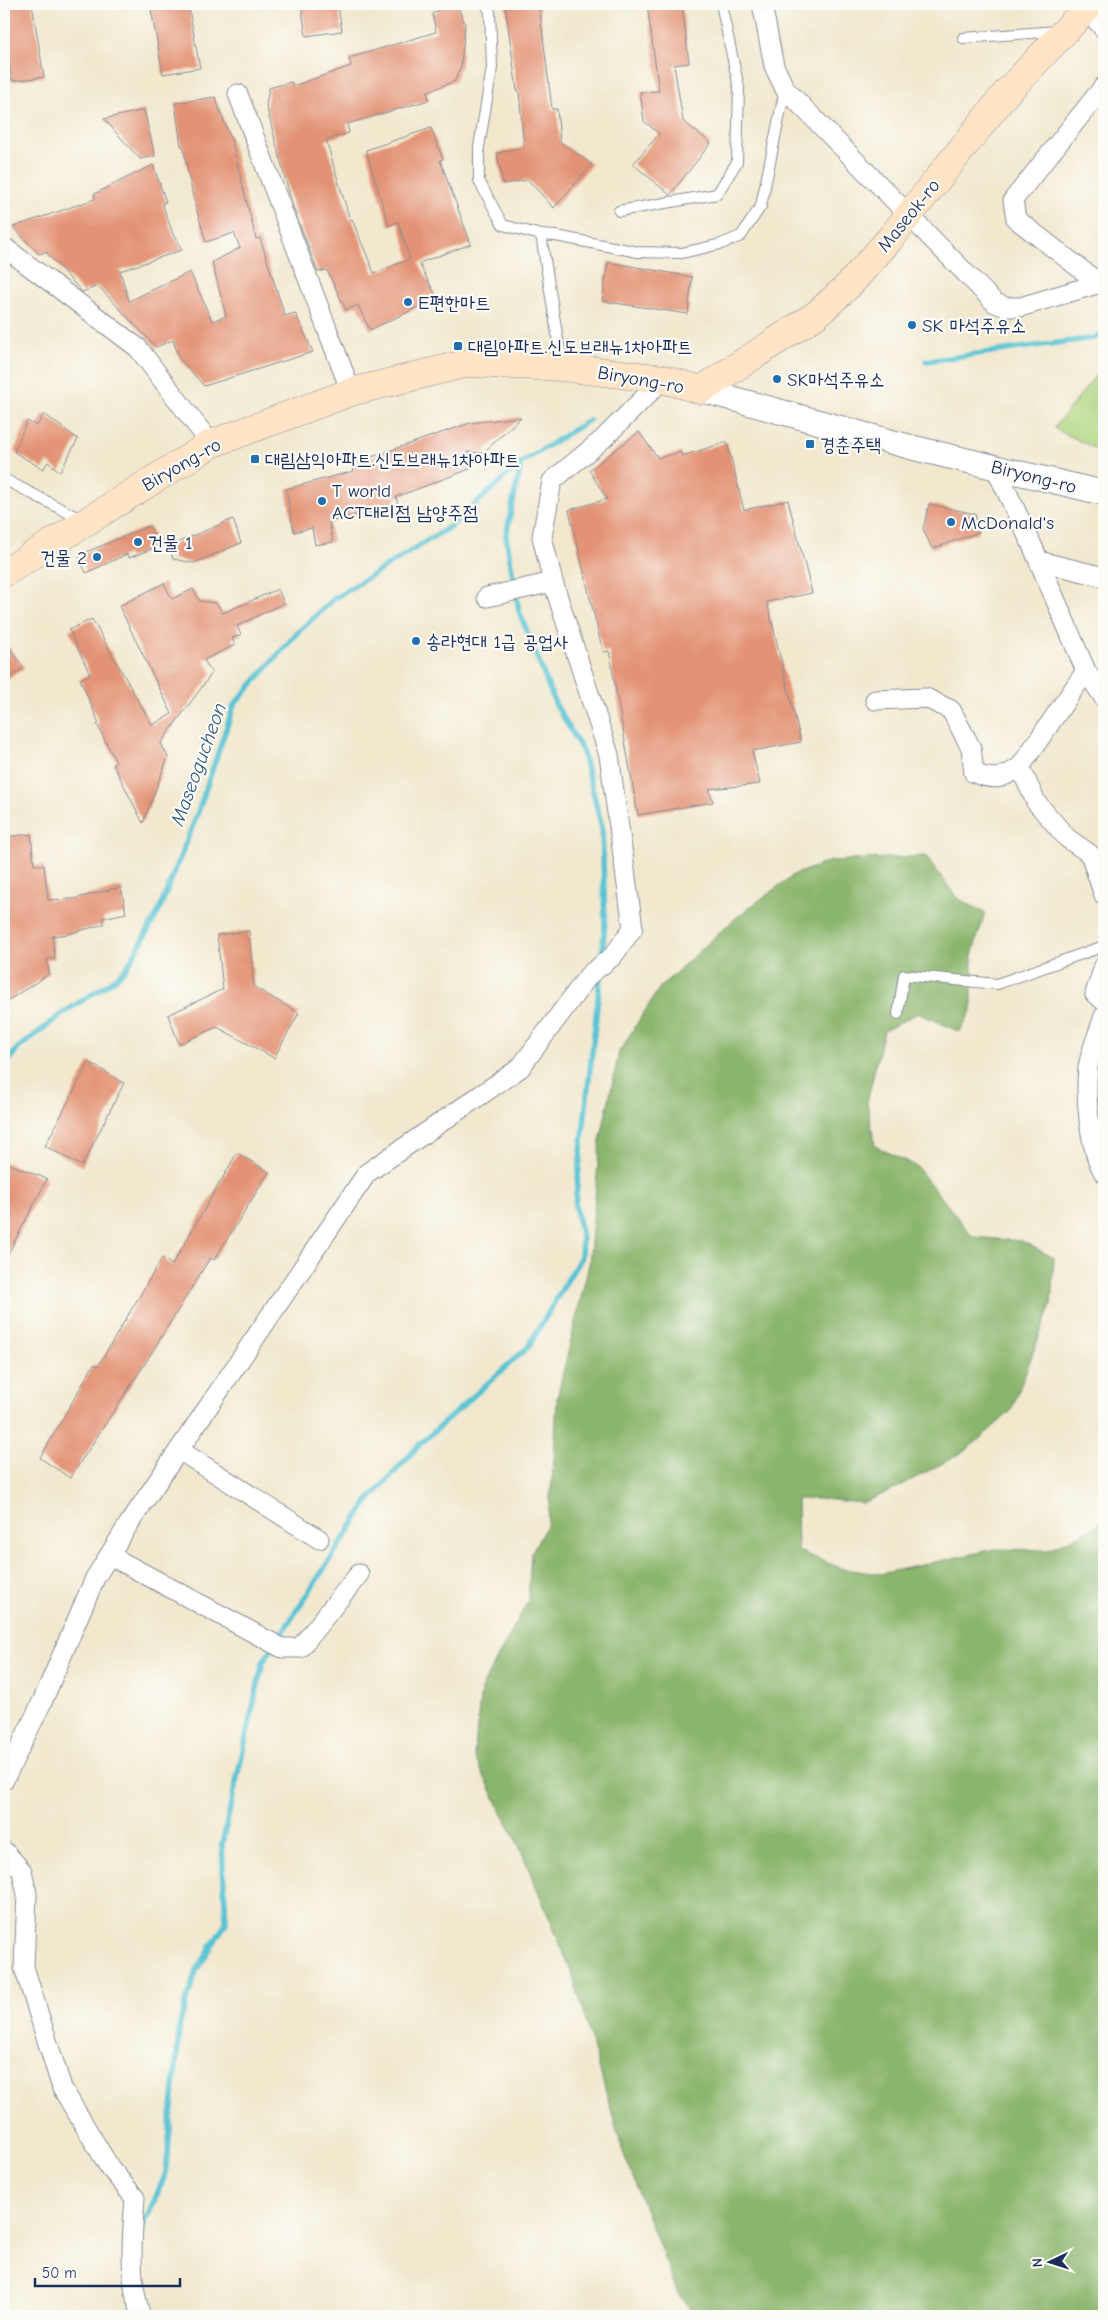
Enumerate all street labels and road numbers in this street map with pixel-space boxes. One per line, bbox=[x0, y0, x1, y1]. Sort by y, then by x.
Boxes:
street label: Maseok-ro bbox=[873, 175, 945, 256]
street label: Biryong-ro bbox=[596, 362, 686, 398]
street label: Biryong-ro bbox=[138, 433, 225, 496]
street label: Biryong-ro bbox=[989, 456, 1079, 498]

